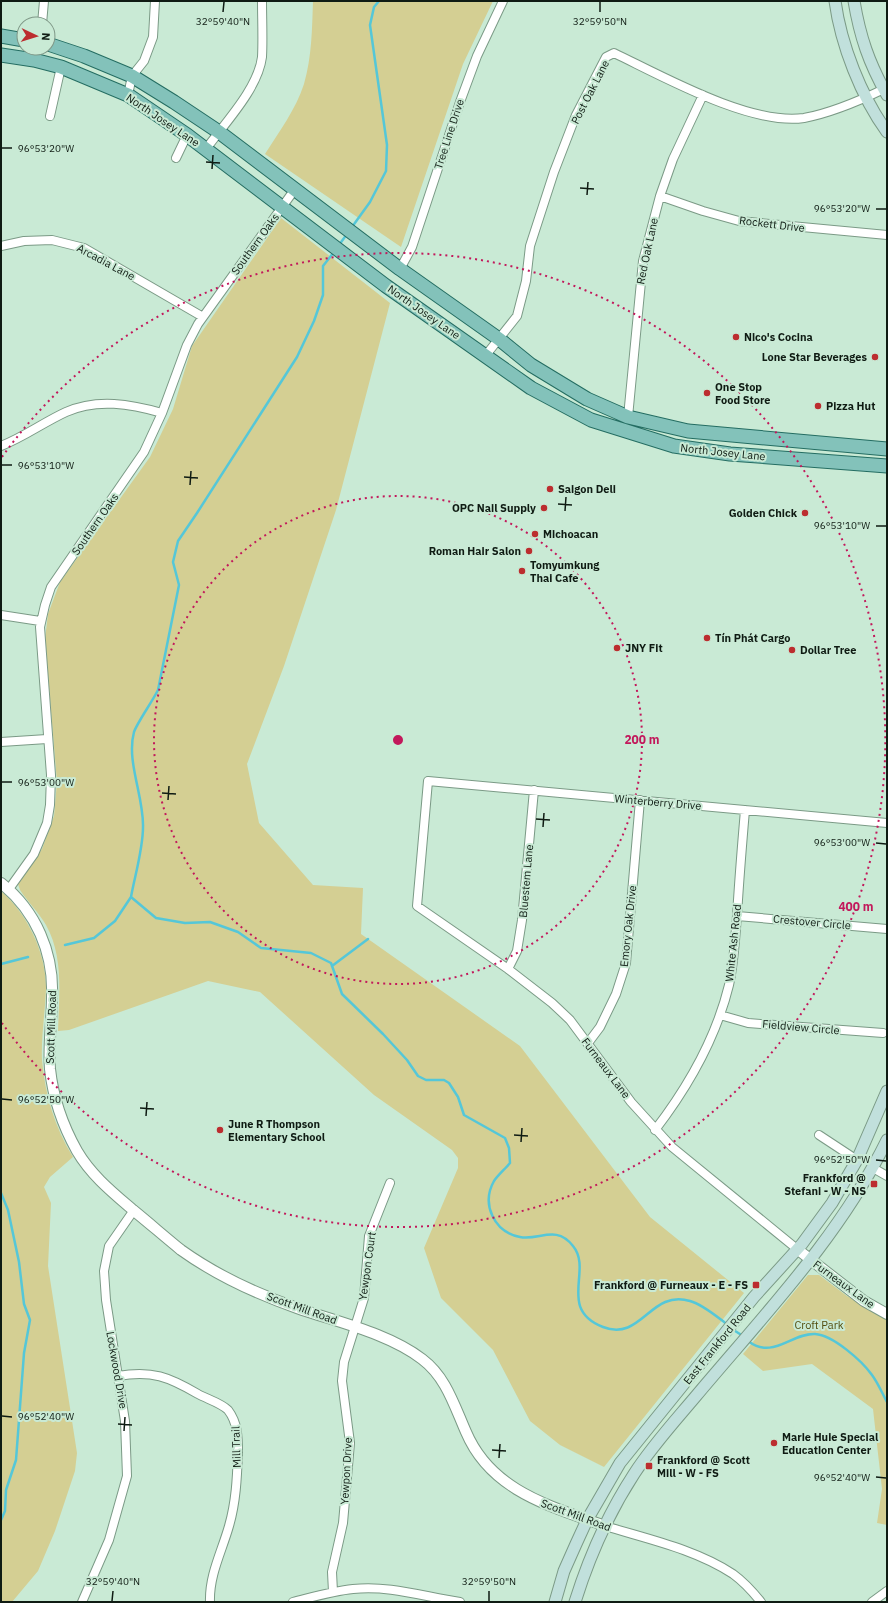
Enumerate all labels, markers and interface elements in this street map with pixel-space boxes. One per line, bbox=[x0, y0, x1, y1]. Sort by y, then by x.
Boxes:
text: 32°59'40"N bbox=[196, 15, 250, 28]
text: 32°59'50"N bbox=[573, 15, 627, 28]
north arrow bbox=[16, 16, 56, 56]
text: N bbox=[39, 32, 53, 41]
street label: Post Oak Lane bbox=[568, 58, 612, 126]
street label: North Josey Lane bbox=[124, 90, 202, 150]
street label: Tree Line Drive bbox=[431, 97, 467, 171]
text: 96°53'20"W bbox=[18, 142, 74, 155]
text: 96°53'20"W bbox=[814, 202, 870, 215]
street label: Southern Oaks bbox=[228, 211, 282, 277]
street label: Rockett Drive bbox=[738, 213, 806, 235]
street label: Red Oak Lane bbox=[633, 216, 661, 286]
street label: Arcadia Lane bbox=[75, 241, 137, 283]
street label: North Josey Lane bbox=[385, 282, 463, 342]
place label: Nico's Cocina bbox=[744, 330, 813, 344]
marker: Nico's Cocina bbox=[731, 332, 741, 342]
place label: Lone Star Beverages bbox=[762, 350, 867, 364]
marker: Lone Star Beverages bbox=[870, 352, 880, 362]
place label: One Stop Food Store bbox=[715, 380, 771, 407]
marker: One Stop Food Store bbox=[702, 388, 712, 398]
place label: Pizza Hut bbox=[826, 399, 875, 413]
marker: Pizza Hut bbox=[813, 401, 823, 411]
street label: North Josey Lane bbox=[680, 441, 766, 463]
text: 96°53'10"W bbox=[18, 459, 74, 472]
place label: Saigon Deli bbox=[558, 482, 616, 496]
marker: Saigon Deli bbox=[545, 484, 555, 494]
street label: Southern Oaks bbox=[68, 490, 122, 558]
place label: OPC Nail Supply bbox=[452, 501, 536, 515]
marker: OPC Nail Supply bbox=[539, 503, 549, 513]
place label: Golden Chick bbox=[729, 506, 798, 520]
marker: Golden Chick bbox=[800, 508, 810, 518]
text: 96°53'10"W bbox=[814, 519, 870, 532]
place label: Michoacan bbox=[543, 527, 598, 541]
marker: Michoacan bbox=[530, 529, 540, 539]
place label: Roman Hair Salon bbox=[429, 544, 521, 558]
marker: Roman Hair Salon bbox=[524, 546, 534, 556]
place label: Tomyumkung Thai Cafe bbox=[530, 558, 600, 585]
marker: Tomyumkung Thai Cafe bbox=[517, 566, 527, 576]
place label: Tín Phát Cargo bbox=[715, 631, 790, 645]
marker: Tín Phát Cargo bbox=[702, 633, 712, 643]
place label: JNY Fit bbox=[625, 641, 663, 655]
marker: JNY Fit bbox=[612, 643, 622, 653]
place label: Dollar Tree bbox=[800, 643, 856, 657]
marker: Dollar Tree bbox=[787, 645, 797, 655]
text: 200 m bbox=[624, 732, 660, 747]
centre of rings bbox=[391, 733, 405, 747]
text: 96°53'00"W bbox=[18, 776, 74, 789]
street label: Winterberry Drive bbox=[614, 791, 702, 813]
text: 96°53'00"W bbox=[814, 836, 870, 849]
street label: Bluestem Lane bbox=[516, 844, 536, 918]
street label: Emory Oak Drive bbox=[617, 884, 639, 968]
text: 400 m bbox=[838, 899, 874, 914]
street label: White Ash Road bbox=[722, 904, 744, 982]
street label: Crestover Circle bbox=[772, 912, 852, 932]
street label: Scott Mill Road bbox=[43, 990, 59, 1064]
street label: Fieldview Circle bbox=[762, 1017, 840, 1037]
street label: Furneaux Lane bbox=[579, 1035, 633, 1101]
text: 96°52'50"W bbox=[18, 1093, 74, 1106]
place label: June R Thompson Elementary School bbox=[228, 1117, 326, 1144]
marker: June R Thompson Elementary School bbox=[215, 1125, 225, 1135]
text: 96°52'50"W bbox=[814, 1153, 870, 1166]
place label: Frankford @ Stefani - W - NS bbox=[784, 1171, 866, 1198]
marker: Frankford @ Stefani - W - NS bbox=[869, 1179, 879, 1189]
street label: Yewpon Court bbox=[355, 1231, 379, 1301]
street label: Furneaux Lane bbox=[811, 1257, 877, 1311]
place label: Frankford @ Furneaux - E - FS bbox=[594, 1278, 748, 1292]
marker: Frankford @ Furneaux - E - FS bbox=[751, 1280, 761, 1290]
street label: Scott Mill Road bbox=[265, 1289, 339, 1327]
street label: East Frankford Road bbox=[680, 1301, 754, 1387]
park label: Croft Park bbox=[794, 1318, 844, 1332]
street label: Lockwood Drive bbox=[103, 1330, 131, 1410]
text: 96°52'40"W bbox=[18, 1410, 74, 1423]
street label: Mill Trail bbox=[228, 1426, 244, 1468]
place label: Marie Huie Special Education Center bbox=[782, 1430, 879, 1457]
street label: Yewpon Drive bbox=[337, 1437, 355, 1505]
marker: Marie Huie Special Education Center bbox=[769, 1438, 779, 1448]
place label: Frankford @ Scott Mill - W - FS bbox=[657, 1453, 750, 1480]
marker: Frankford @ Scott Mill - W - FS bbox=[644, 1461, 654, 1471]
text: 96°52'40"W bbox=[814, 1471, 870, 1484]
street label: Scott Mill Road bbox=[539, 1496, 613, 1534]
text: 32°59'40"N bbox=[86, 1575, 140, 1588]
text: 32°59'50"N bbox=[462, 1575, 516, 1588]

